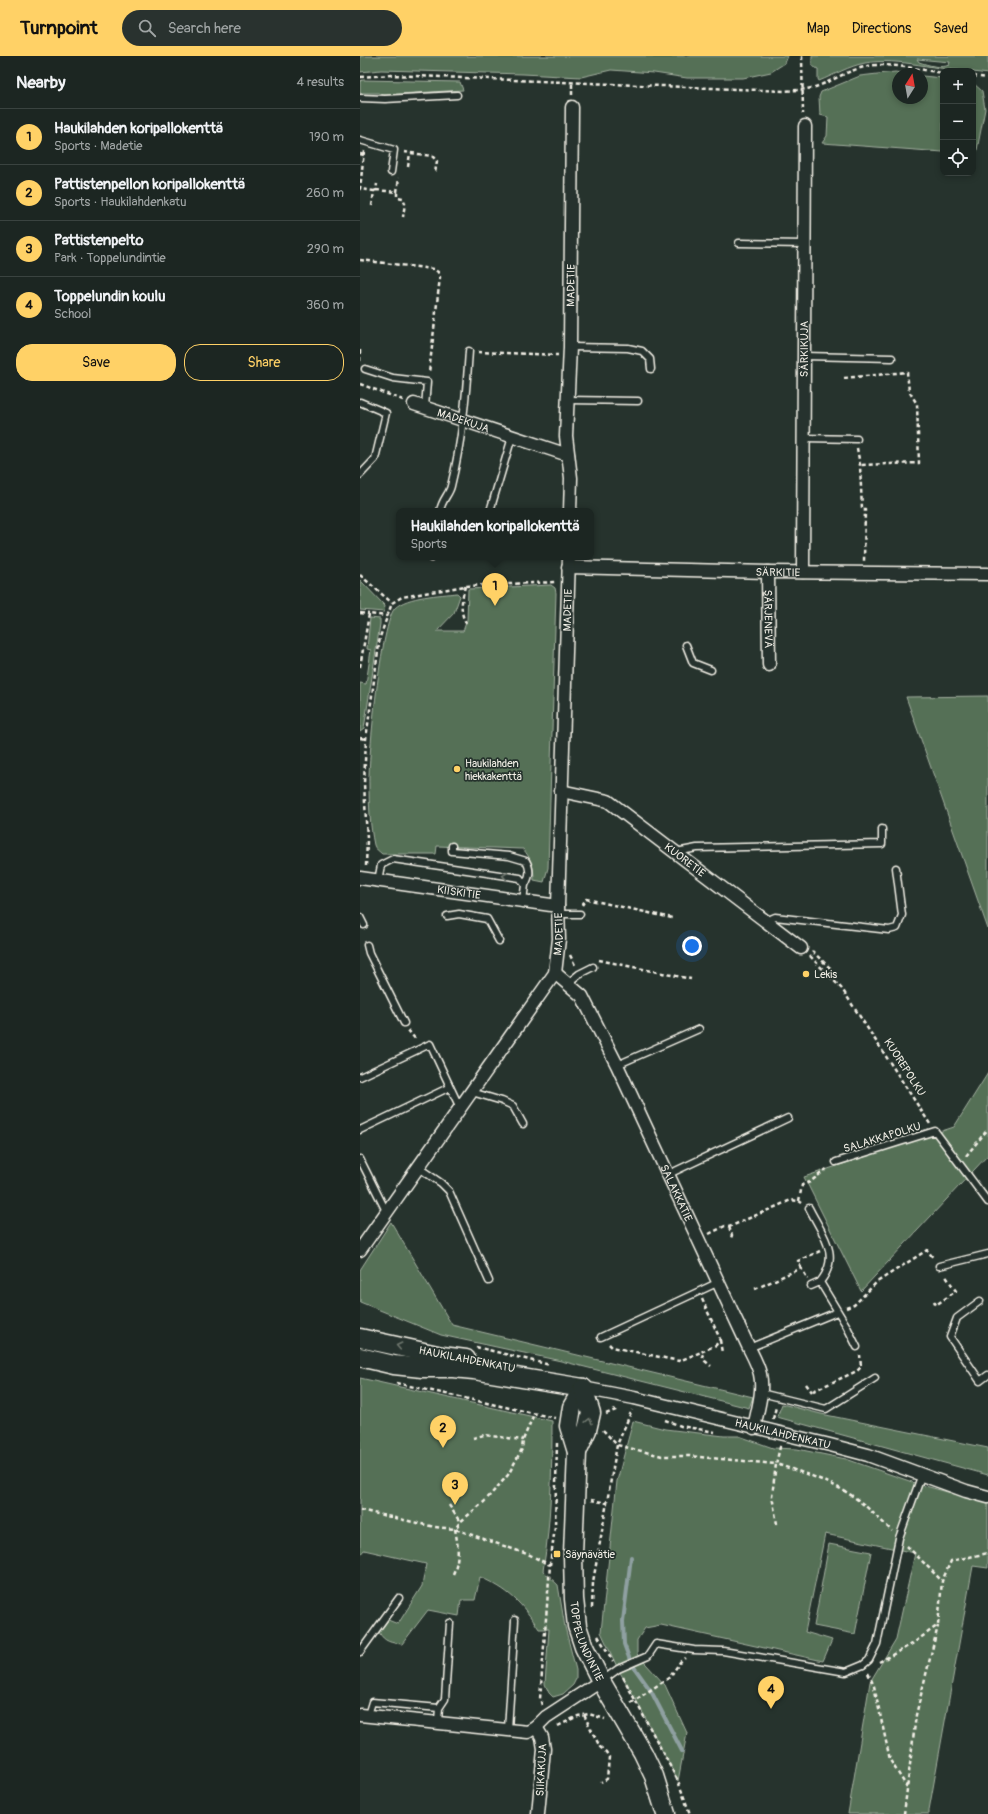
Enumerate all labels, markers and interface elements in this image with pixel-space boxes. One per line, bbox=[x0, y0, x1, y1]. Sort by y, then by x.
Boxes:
search box bbox=[122, 10, 402, 46]
text: Turnpoint bbox=[20, 16, 98, 40]
icon: search bbox=[136, 17, 158, 39]
text: Search here bbox=[168, 19, 241, 38]
text: Map bbox=[807, 20, 830, 37]
text: Directions bbox=[852, 20, 911, 37]
text: Saved bbox=[933, 20, 968, 37]
north arrow bbox=[892, 68, 928, 104]
map controls bbox=[940, 68, 976, 176]
button: + bbox=[940, 68, 976, 104]
text: Nearby bbox=[16, 72, 65, 93]
text: 4 results bbox=[297, 74, 344, 90]
button: − bbox=[940, 104, 976, 140]
text: Haukilahden koripallokenttä bbox=[54, 119, 223, 138]
text: 1 bbox=[26, 129, 32, 145]
text: 190 m bbox=[309, 129, 344, 145]
text: Sports · Madetie bbox=[54, 138, 143, 154]
button: locate bbox=[940, 140, 976, 176]
text: Pattistenpellon koripallokenttä bbox=[54, 175, 245, 194]
text: 2 bbox=[25, 185, 33, 201]
text: 260 m bbox=[306, 185, 344, 201]
text: Sports · Haukilahdenkatu bbox=[54, 194, 187, 210]
text: Pattistenpelto bbox=[54, 231, 143, 250]
text: 3 bbox=[25, 241, 33, 257]
text: 290 m bbox=[307, 241, 344, 257]
text: Park · Toppelundintie bbox=[54, 250, 166, 266]
street label: MADETIE bbox=[564, 264, 578, 307]
text: Toppelundin koulu bbox=[54, 287, 166, 306]
text: 4 bbox=[25, 297, 33, 313]
text: 360 m bbox=[306, 297, 344, 313]
text: School bbox=[54, 306, 91, 322]
street label: SÄRKIKUJA bbox=[798, 321, 811, 377]
button: Save bbox=[16, 344, 176, 381]
button: Share bbox=[184, 344, 344, 381]
street label: MADEKUJA bbox=[436, 406, 491, 435]
popup bbox=[396, 508, 594, 560]
text: Haukilahden koripallokenttä bbox=[410, 517, 580, 536]
text: Sports bbox=[410, 536, 447, 552]
street label: SÄRKITIE bbox=[755, 566, 801, 579]
pin: 1 bbox=[482, 573, 508, 606]
street label: MADETIE bbox=[561, 588, 575, 632]
street label: SÄRJENEVÄ bbox=[761, 590, 775, 648]
place label: Haukilahden hiekkakenttä bbox=[465, 757, 522, 783]
marker: Haukilahden hiekkakenttä bbox=[452, 764, 462, 774]
street label: KUORETIE bbox=[662, 840, 708, 880]
one-way arrow bbox=[502, 872, 509, 881]
street label: KIISKITIE bbox=[436, 883, 482, 902]
street label: MADETIE bbox=[551, 912, 566, 956]
your location bbox=[682, 936, 702, 956]
place label: Lekis bbox=[814, 968, 837, 981]
marker: Lekis bbox=[801, 969, 811, 979]
street label: KUOREPOLKU bbox=[881, 1036, 928, 1099]
street label: SALAKKAPOLKU bbox=[842, 1119, 923, 1155]
street label: SALAKKATIE bbox=[657, 1163, 695, 1224]
one-way arrow bbox=[396, 1343, 402, 1351]
street label: HAUKILAHDENKATU bbox=[418, 1344, 516, 1375]
pin: 2 bbox=[430, 1415, 456, 1448]
street label: HAUKILAHDENKATU bbox=[733, 1416, 832, 1452]
one-way arrow bbox=[585, 1417, 593, 1424]
pin: 3 bbox=[442, 1472, 468, 1505]
place label: Säynävätie bbox=[565, 1548, 615, 1561]
marker: Säynävätie bbox=[552, 1549, 562, 1559]
street label: TOPPELUNDINTIE bbox=[567, 1601, 606, 1684]
pin: 4 bbox=[758, 1676, 784, 1709]
street label: SIIKAKUJA bbox=[534, 1743, 549, 1797]

